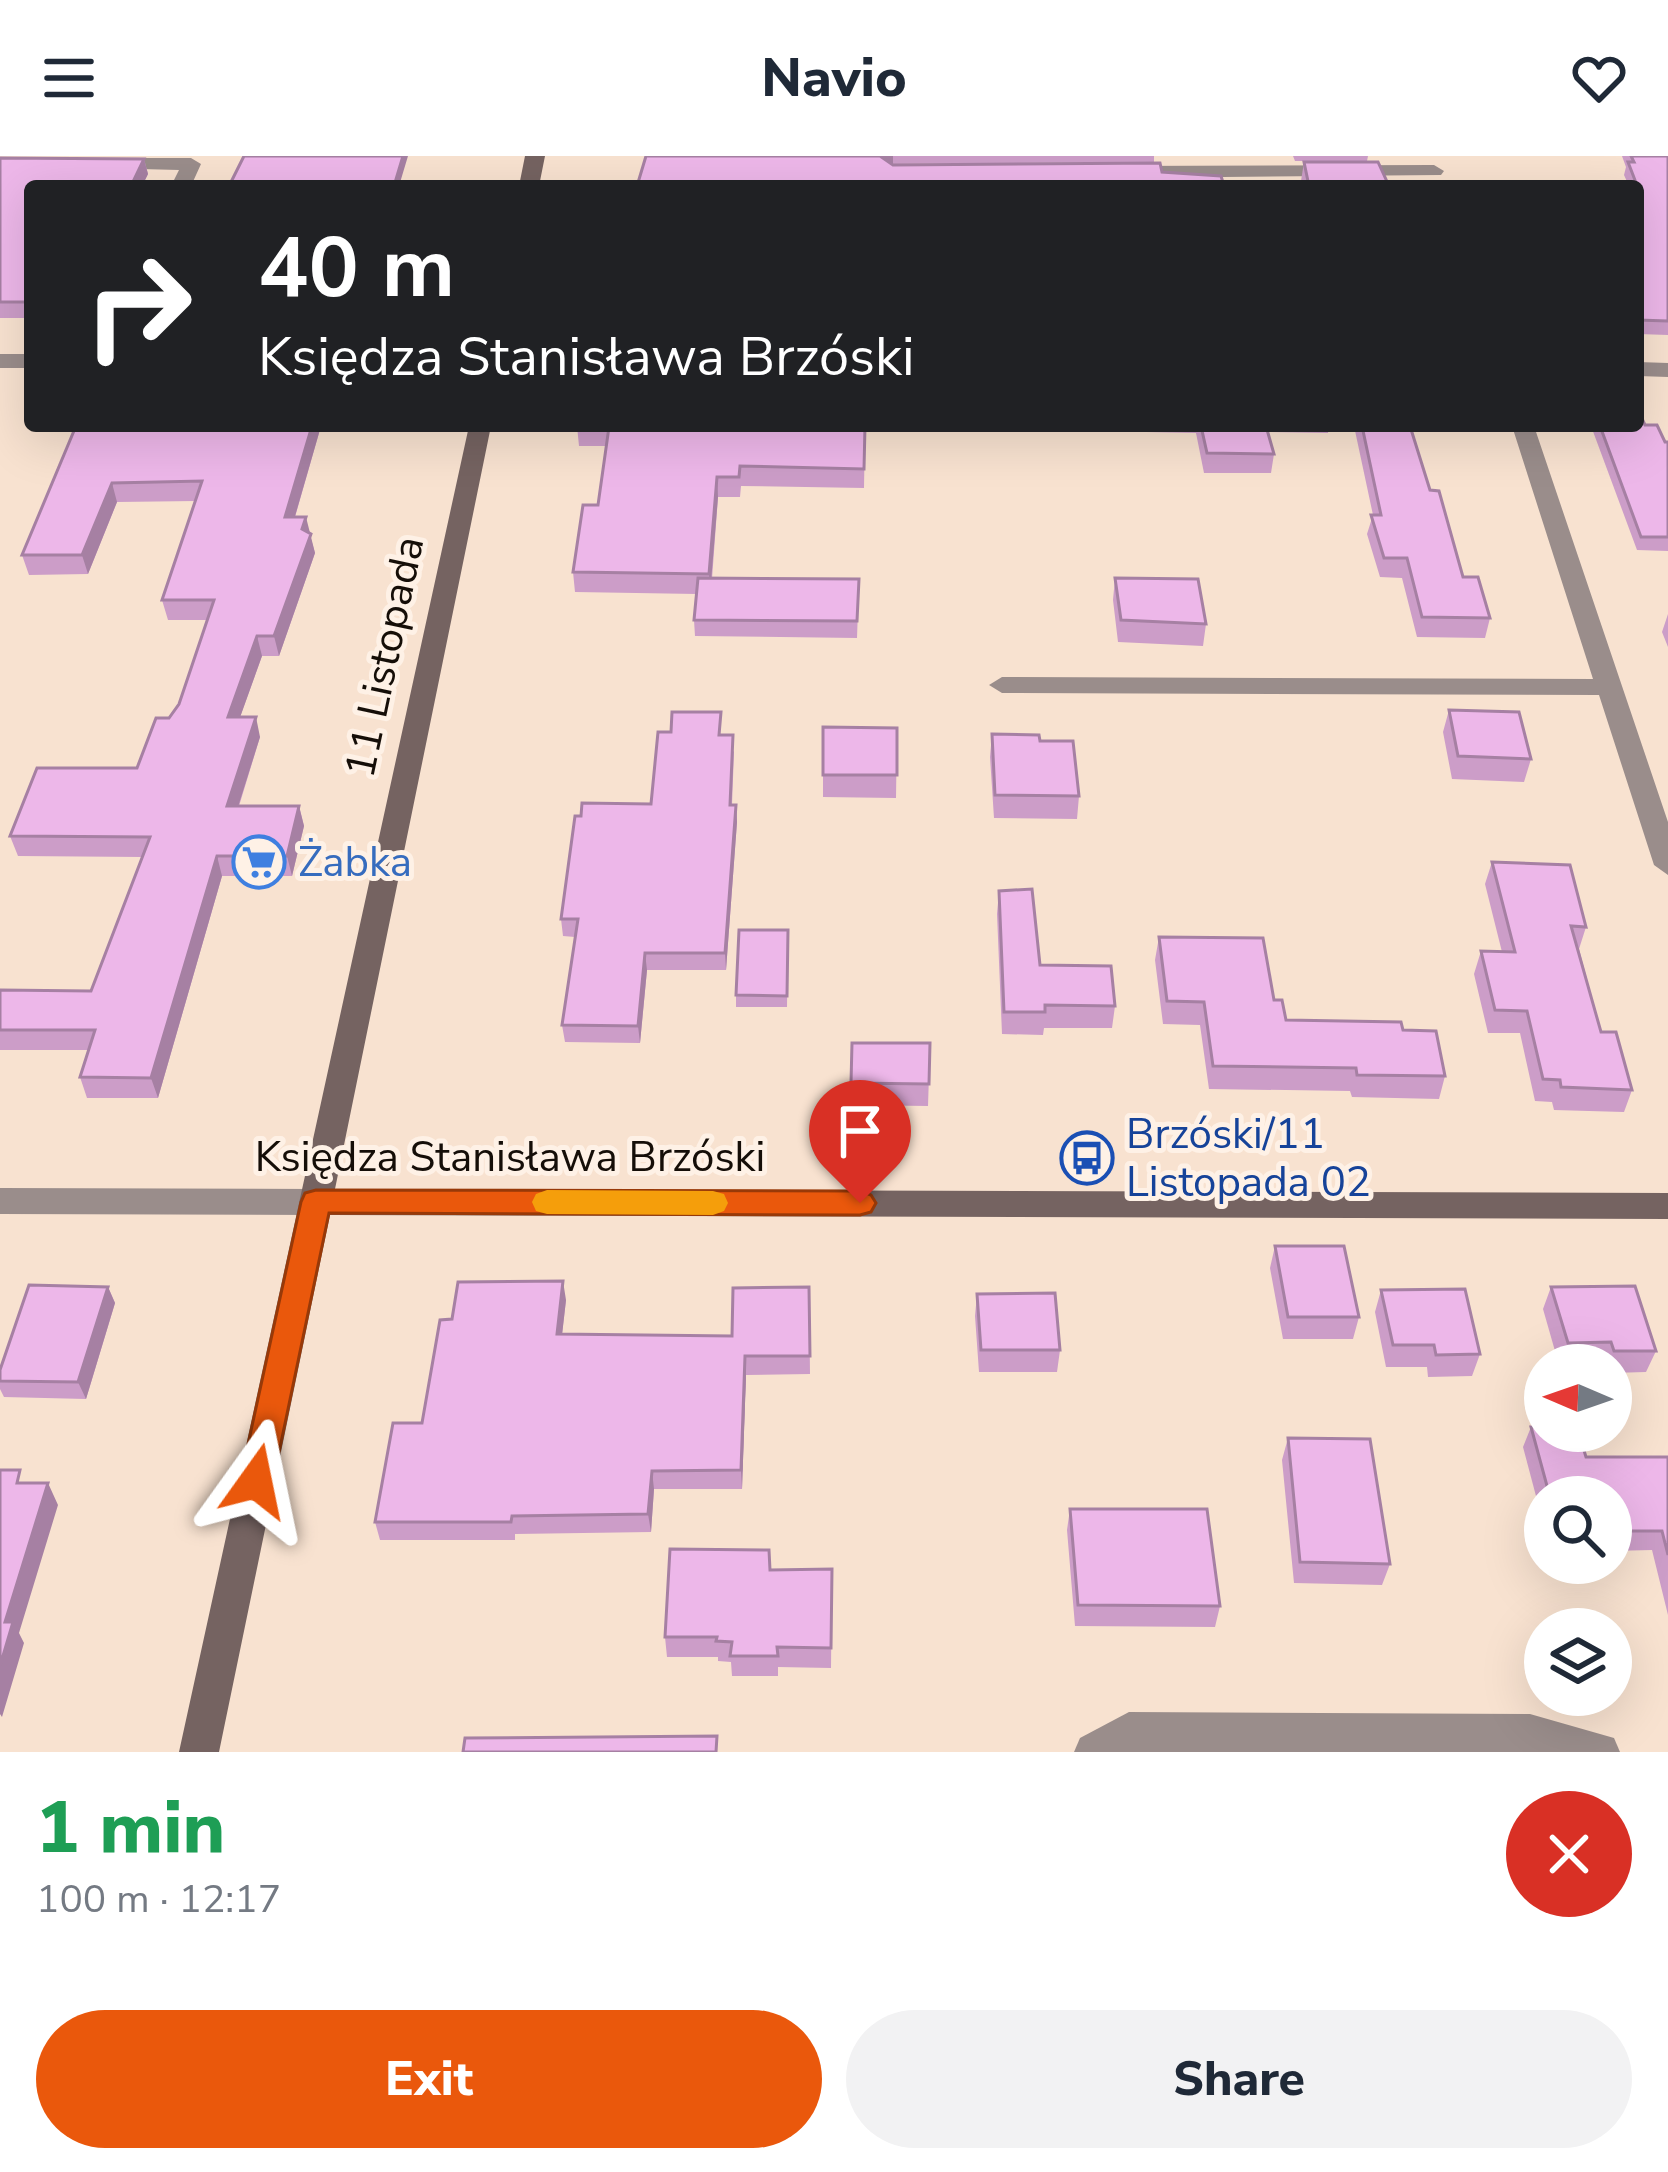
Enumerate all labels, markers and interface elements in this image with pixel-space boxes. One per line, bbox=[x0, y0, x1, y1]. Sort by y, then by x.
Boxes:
text: Navio bbox=[761, 41, 907, 115]
icon: menu bbox=[36, 45, 102, 111]
icon: heart bbox=[1566, 45, 1632, 111]
text: 40 m bbox=[258, 211, 455, 326]
icon: right bbox=[60, 228, 216, 384]
text: Księdza Stanisława Brzóski bbox=[258, 320, 915, 394]
street label: 11 Listopada bbox=[332, 531, 438, 783]
supermarket icon: Żabka bbox=[231, 834, 287, 890]
place label: Żabka bbox=[298, 834, 412, 891]
pin bbox=[809, 1080, 911, 1203]
icon: arrive bbox=[827, 1098, 893, 1164]
place label: Brzóski/11 Listopada 02 bbox=[1126, 1106, 1371, 1211]
street label: Księdza Stanisława Brzóski bbox=[255, 1129, 765, 1186]
bus stop icon: Brzóski/11 Listopada 02 bbox=[1059, 1130, 1115, 1186]
north arrow bbox=[1524, 1344, 1632, 1452]
map controls bbox=[1524, 1344, 1632, 1716]
position arrow bbox=[193, 1418, 319, 1544]
button: search bbox=[1524, 1476, 1632, 1584]
button: layers bbox=[1524, 1608, 1632, 1716]
text: 1 min bbox=[36, 1779, 225, 1877]
button: close bbox=[1506, 1791, 1632, 1917]
text: 100 m · 12:17 bbox=[36, 1873, 281, 1926]
button: Exit bbox=[36, 2010, 822, 2148]
button: Share bbox=[846, 2010, 1632, 2148]

